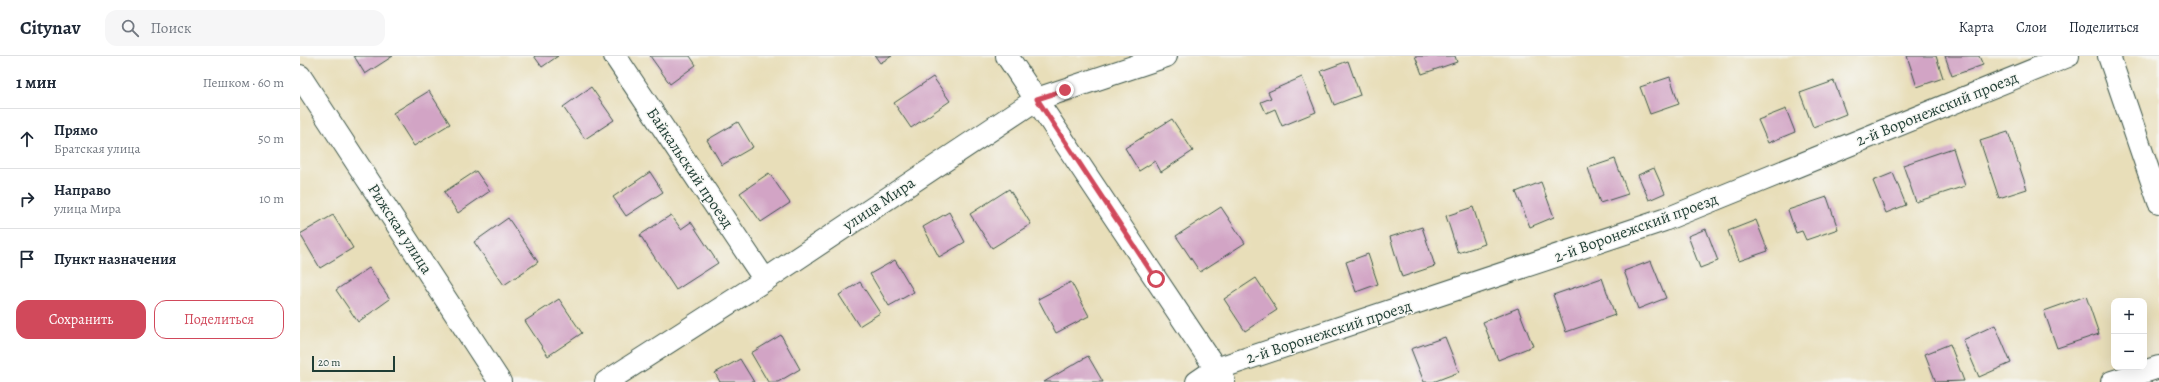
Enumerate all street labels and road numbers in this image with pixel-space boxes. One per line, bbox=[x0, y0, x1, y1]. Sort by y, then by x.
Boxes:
street label: 2-й Воронежский проезд bbox=[1853, 66, 2021, 152]
street label: Байкальский проезд bbox=[641, 103, 739, 233]
street label: улица Мира bbox=[838, 171, 920, 237]
street label: Рижская улица bbox=[363, 179, 438, 279]
street label: 2-й Воронежский проезд bbox=[1551, 188, 1721, 268]
street label: 2-й Воронежский проезд bbox=[1243, 295, 1415, 369]

